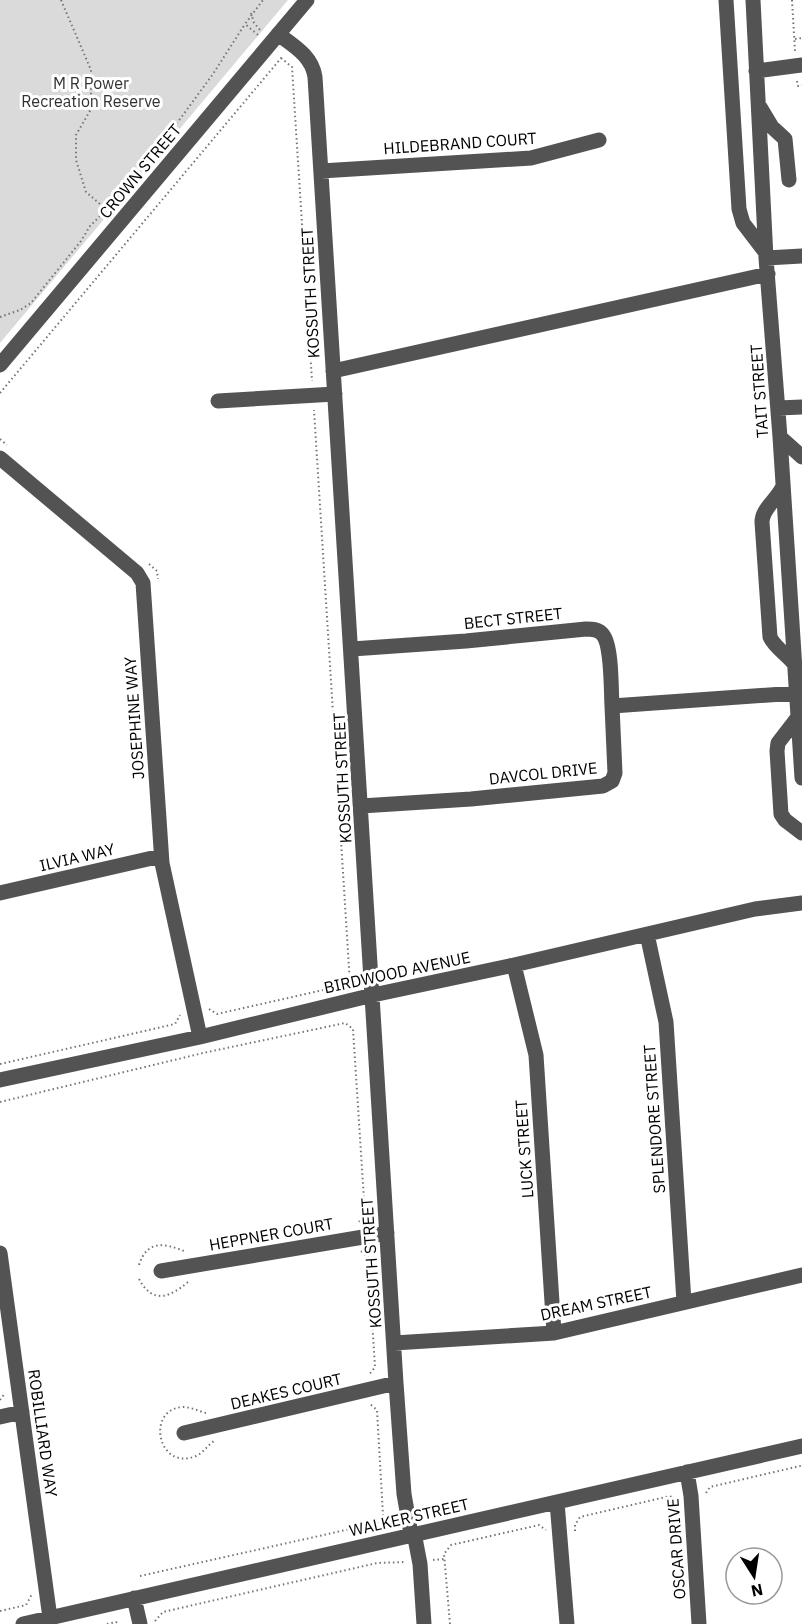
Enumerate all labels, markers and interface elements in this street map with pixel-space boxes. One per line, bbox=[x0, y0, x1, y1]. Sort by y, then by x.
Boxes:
park label: M R Power Recreation Reserve bbox=[21, 73, 161, 111]
street label: CROWN STREET bbox=[95, 120, 185, 222]
street label: HILDEBRAND COURT bbox=[383, 128, 537, 158]
street label: KOSSUTH STREET bbox=[297, 227, 323, 359]
street label: TAIT STREET bbox=[746, 343, 772, 439]
street label: BECT STREET bbox=[463, 603, 563, 633]
street label: JOSEPHINE WAY bbox=[120, 655, 148, 780]
street label: KOSSUTH STREET bbox=[329, 712, 355, 844]
street label: DAVCOL DRIVE bbox=[488, 757, 598, 789]
street label: ILVIA WAY bbox=[37, 839, 117, 875]
street label: BIRDWOOD AVENUE bbox=[322, 947, 472, 997]
street label: SPLENDORE STREET bbox=[639, 1044, 669, 1194]
street label: LUCK STREET bbox=[511, 1099, 537, 1199]
street label: KOSSUTH STREET bbox=[356, 1197, 386, 1329]
street label: HEPPNER COURT bbox=[207, 1213, 335, 1255]
street label: DREAM STREET bbox=[538, 1281, 654, 1325]
street label: ROBILLIARD WAY bbox=[24, 1368, 62, 1499]
street label: DEAKES COURT bbox=[228, 1368, 344, 1414]
street label: WALKER STREET bbox=[347, 1494, 471, 1540]
street label: OSCAR DRIVE bbox=[662, 1498, 690, 1600]
north arrow bbox=[724, 1546, 784, 1606]
text: N bbox=[749, 1580, 765, 1602]

